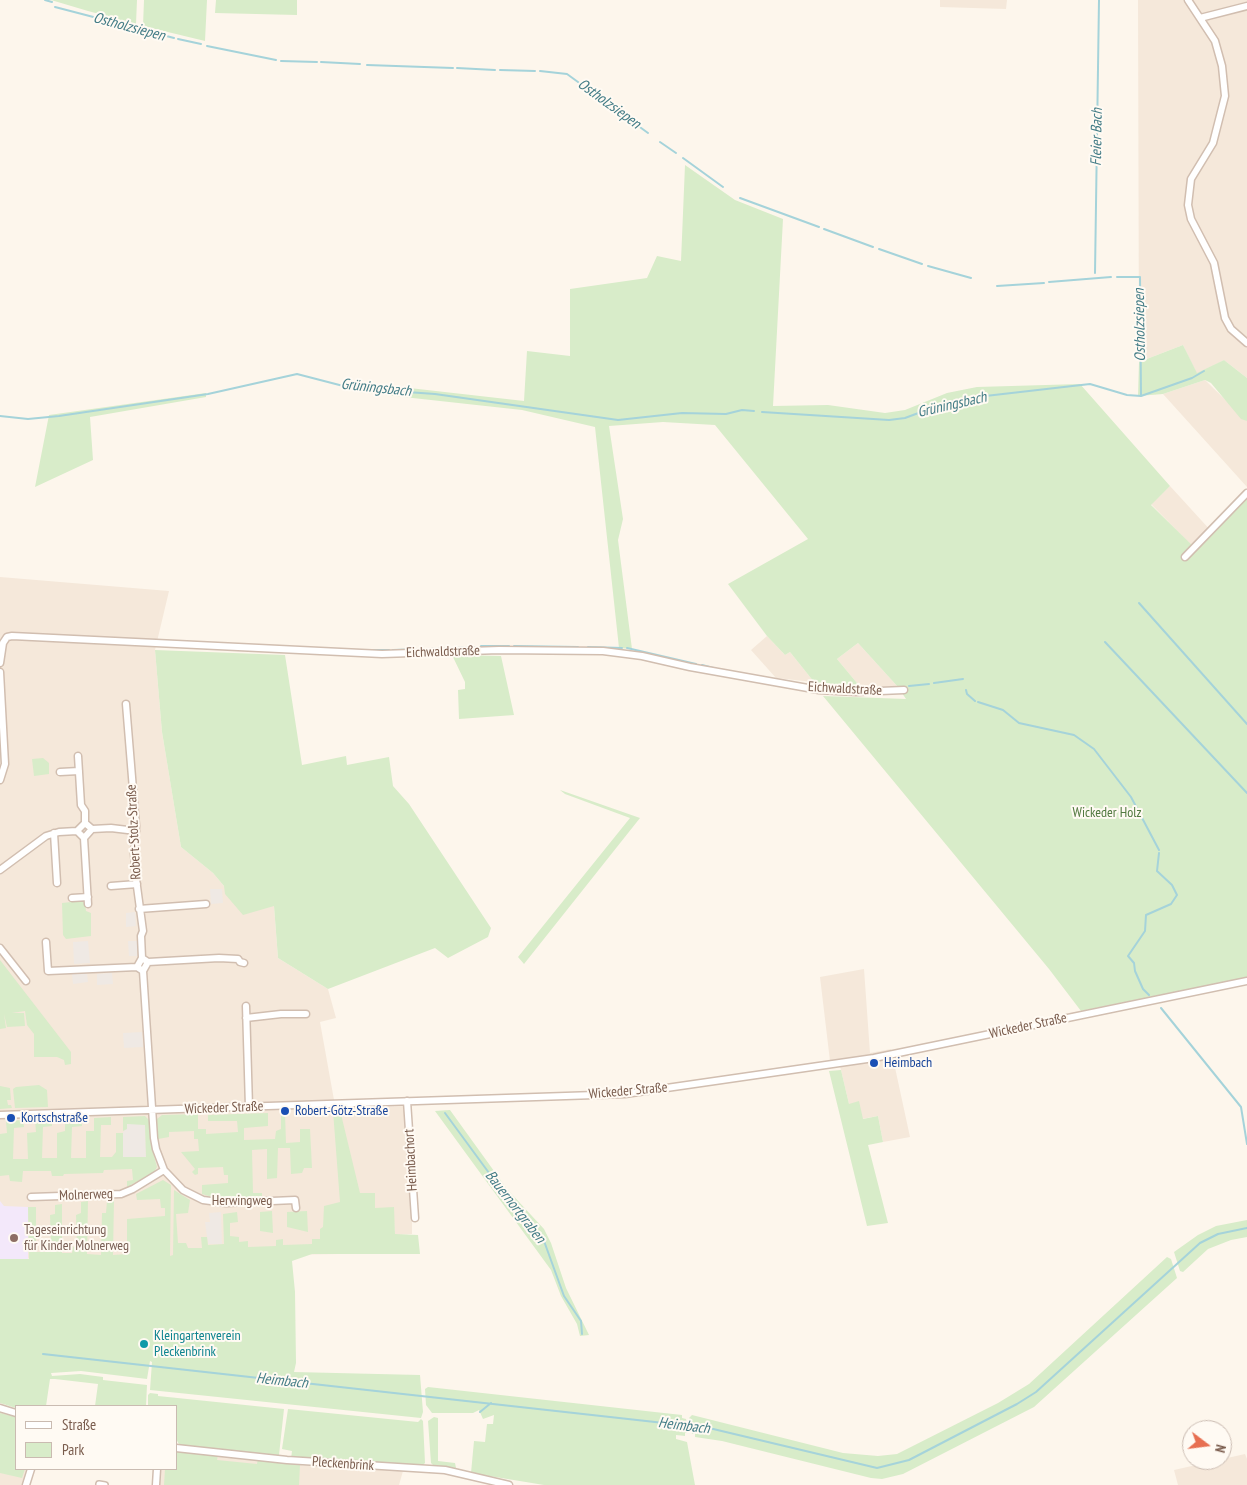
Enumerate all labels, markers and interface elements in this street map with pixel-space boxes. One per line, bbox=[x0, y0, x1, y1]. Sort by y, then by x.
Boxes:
water label: Ostholzsiepen bbox=[91, 9, 167, 45]
water label: Ostholzsiepen bbox=[574, 75, 644, 133]
water label: Fleier Bach bbox=[1087, 108, 1107, 166]
water label: Ostholzsiepen bbox=[1130, 288, 1150, 362]
water label: Grüningsbach bbox=[340, 375, 412, 401]
water label: Grüningsbach bbox=[916, 388, 988, 422]
street label: Eichwaldstraße bbox=[406, 642, 480, 662]
street label: Eichwaldstraße bbox=[808, 679, 882, 699]
street label: Robert-Stolz-Straße bbox=[123, 784, 145, 880]
park label: Wickeder Holz bbox=[1072, 805, 1142, 821]
street label: Wickeder Straße bbox=[988, 1010, 1068, 1042]
place label: Heimbach bbox=[884, 1055, 932, 1071]
marker: Heimbach bbox=[868, 1057, 880, 1069]
street label: Wickeder Straße bbox=[588, 1079, 668, 1103]
street label: Wickeder Straße bbox=[184, 1098, 264, 1118]
place label: Robert-Götz-Straße bbox=[295, 1103, 388, 1119]
marker: Robert-Götz-Straße bbox=[279, 1105, 291, 1117]
place label: Kortschstraße bbox=[21, 1110, 88, 1126]
marker: Kortschstraße bbox=[5, 1112, 17, 1124]
street label: Heimbachort bbox=[401, 1128, 421, 1192]
water label: Bauernortgraben bbox=[481, 1167, 549, 1247]
street label: Molnerweg bbox=[59, 1186, 113, 1204]
street label: Herwingweg bbox=[212, 1193, 272, 1209]
place label: Tageseinrichtung für Kinder Molnerweg bbox=[24, 1222, 129, 1254]
marker: Tageseinrichtung für Kinder Molnerweg bbox=[8, 1232, 20, 1244]
place label: Kleingartenverein Pleckenbrink bbox=[154, 1328, 241, 1360]
marker: Kleingartenverein Pleckenbrink bbox=[138, 1338, 150, 1350]
water label: Heimbach bbox=[255, 1369, 309, 1393]
legend bbox=[15, 1405, 178, 1470]
water label: Heimbach bbox=[657, 1414, 711, 1438]
text: Straße bbox=[62, 1415, 96, 1434]
north arrow bbox=[1182, 1420, 1232, 1470]
text: Park bbox=[62, 1440, 84, 1459]
text: N bbox=[1211, 1443, 1230, 1455]
street label: Pleckenbrink bbox=[312, 1453, 374, 1475]

